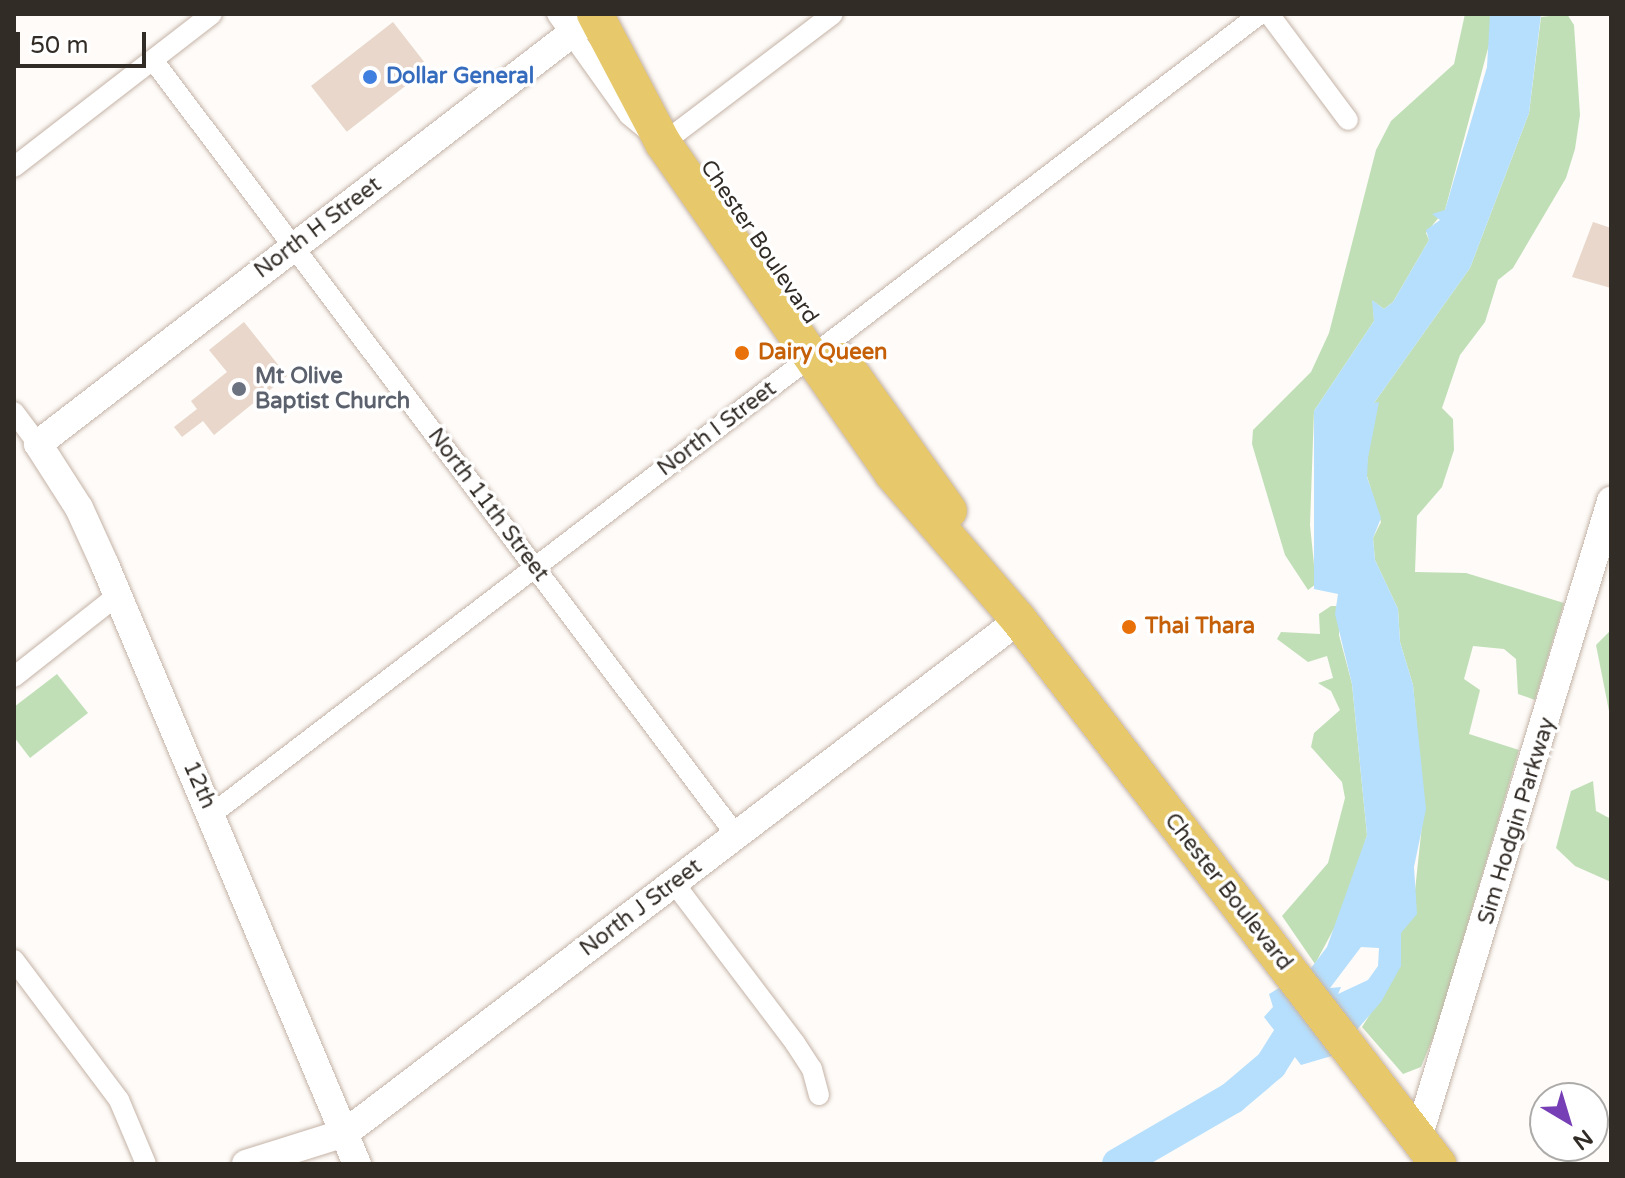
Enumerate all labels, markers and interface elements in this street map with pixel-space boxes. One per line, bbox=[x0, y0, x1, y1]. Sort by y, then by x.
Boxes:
scale bar bbox=[20, 16, 150, 66]
text: 50 m bbox=[30, 31, 88, 60]
place label: Dollar General bbox=[386, 64, 534, 90]
marker: Dollar General bbox=[361, 68, 379, 86]
street label: Chester Boulevard bbox=[694, 155, 824, 329]
street label: North H Street bbox=[249, 172, 387, 284]
place label: Dairy Queen bbox=[758, 340, 887, 366]
marker: Dairy Queen bbox=[733, 344, 751, 362]
place label: Mt Olive Baptist Church bbox=[255, 363, 410, 414]
street label: North I Street bbox=[653, 376, 781, 482]
marker: Mt Olive Baptist Church bbox=[230, 380, 248, 398]
street label: North 11th Street bbox=[422, 423, 554, 587]
place label: Thai Thara bbox=[1145, 614, 1255, 640]
marker: Thai Thara bbox=[1120, 618, 1138, 636]
street label: Sim Hodgin Parkway bbox=[1473, 714, 1561, 928]
street label: 12th bbox=[177, 757, 221, 813]
street label: Chester Boulevard bbox=[1158, 808, 1298, 976]
street label: North J Street bbox=[575, 854, 707, 962]
north arrow bbox=[1529, 1082, 1609, 1162]
text: N bbox=[1568, 1124, 1598, 1155]

